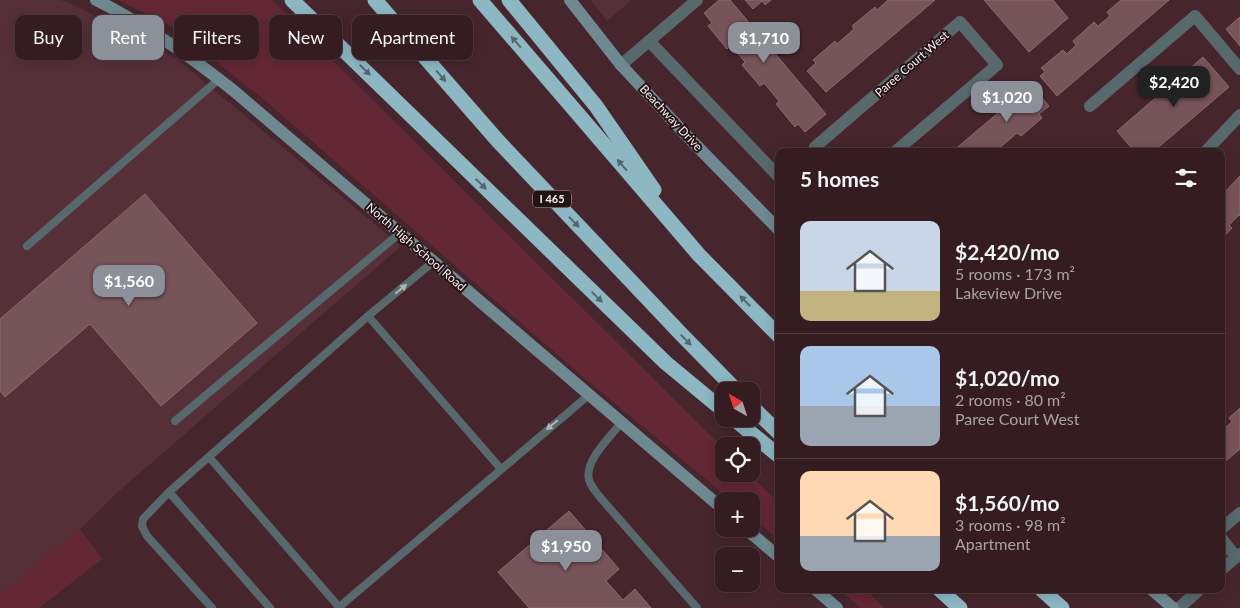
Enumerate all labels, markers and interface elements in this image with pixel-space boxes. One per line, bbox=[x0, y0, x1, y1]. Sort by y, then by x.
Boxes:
chip: Buy bbox=[15, 15, 82, 60]
chip: Rent bbox=[92, 15, 164, 60]
chip: Filters bbox=[174, 15, 259, 60]
chip: New bbox=[269, 15, 342, 60]
chip: Apartment bbox=[352, 15, 473, 60]
pin: $1,710 bbox=[723, 22, 805, 64]
street label: Paree Court West bbox=[872, 27, 952, 100]
text: $1,710 bbox=[739, 28, 789, 47]
one-way arrow bbox=[510, 36, 522, 48]
one-way arrow bbox=[358, 64, 370, 76]
pin: $2,420 bbox=[1133, 66, 1215, 108]
one-way arrow bbox=[436, 70, 447, 83]
text: $2,420 bbox=[1149, 72, 1199, 91]
pin: $1,020 bbox=[966, 80, 1048, 123]
street label: Beachway Drive bbox=[637, 81, 706, 154]
text: $1,020 bbox=[982, 87, 1032, 106]
one-way arrow bbox=[617, 159, 628, 171]
icon: filters bbox=[1172, 164, 1200, 192]
text: 5 homes bbox=[800, 166, 879, 191]
one-way arrow bbox=[475, 178, 487, 190]
road number: I 465 bbox=[533, 190, 571, 208]
street label: North High School Road bbox=[363, 199, 469, 294]
one-way arrow bbox=[568, 216, 580, 228]
text: $2,420/mo bbox=[955, 239, 1060, 264]
icon: home bbox=[840, 241, 900, 301]
pin: $1,560 bbox=[88, 264, 170, 307]
text: 5 rooms · 173 m² bbox=[955, 264, 1075, 283]
text: $1,560 bbox=[104, 271, 154, 290]
one-way arrow bbox=[394, 283, 407, 294]
text: Lakeview Drive bbox=[955, 283, 1062, 302]
one-way arrow bbox=[591, 291, 603, 303]
one-way arrow bbox=[739, 296, 751, 308]
one-way arrow bbox=[680, 334, 692, 346]
text: $1,020/mo bbox=[955, 365, 1060, 390]
icon: home bbox=[840, 366, 900, 426]
north arrow bbox=[715, 382, 760, 428]
map controls bbox=[715, 382, 760, 592]
text: 2 rooms · 80 m² bbox=[955, 390, 1066, 409]
text: Paree Court West bbox=[955, 409, 1080, 428]
one-way arrow bbox=[546, 420, 559, 431]
button: locate bbox=[715, 437, 760, 482]
text: $1,560/mo bbox=[955, 490, 1060, 515]
icon: home bbox=[840, 491, 900, 551]
button: + bbox=[715, 492, 760, 537]
text: 3 rooms · 98 m² bbox=[955, 515, 1066, 534]
pin: $1,950 bbox=[525, 530, 607, 572]
text: Apartment bbox=[955, 534, 1030, 553]
text: $1,950 bbox=[541, 536, 591, 555]
button: − bbox=[715, 547, 760, 592]

